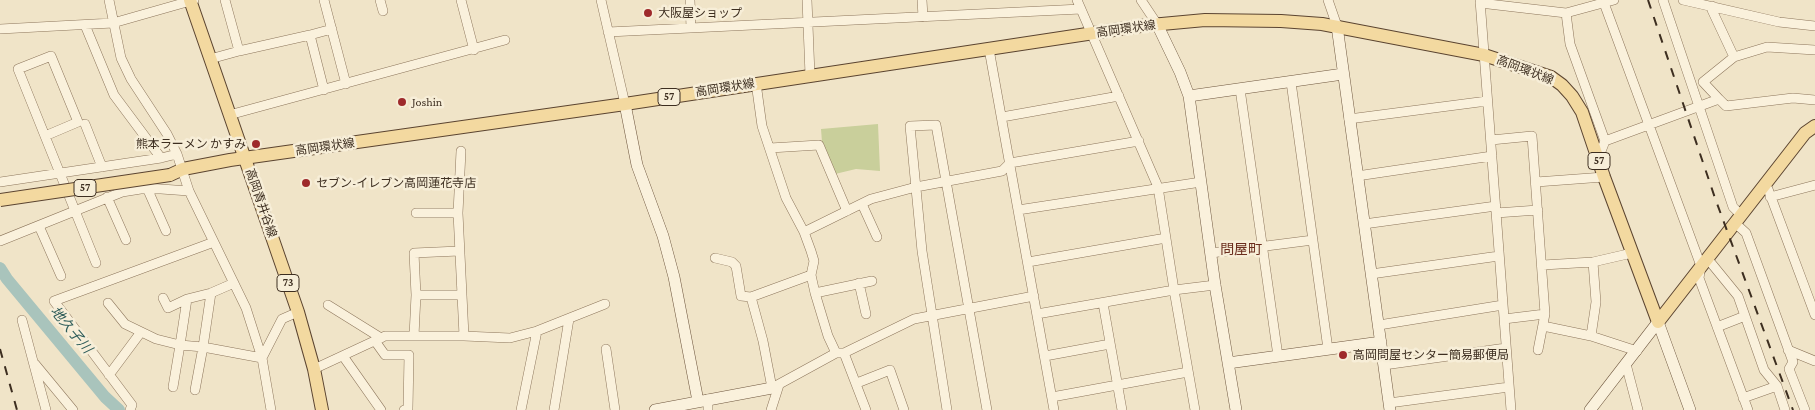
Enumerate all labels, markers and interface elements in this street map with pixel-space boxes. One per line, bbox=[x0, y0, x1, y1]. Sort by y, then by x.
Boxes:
place label: 大阪屋ショップ bbox=[658, 6, 742, 20]
marker: 大阪屋ショップ bbox=[642, 7, 654, 19]
street label: 高岡環状線 bbox=[1095, 18, 1157, 40]
street label: 高岡環状線 bbox=[1494, 53, 1556, 87]
street label: 高岡環状線 bbox=[694, 76, 756, 100]
road number: 57 bbox=[658, 88, 680, 105]
place label: Joshin bbox=[412, 95, 442, 109]
marker: Joshin bbox=[396, 96, 408, 108]
street label: 高岡環状線 bbox=[294, 136, 356, 158]
place label: 熊本ラーメン かすみ bbox=[136, 137, 246, 151]
marker: 熊本ラーメン かすみ bbox=[250, 138, 262, 150]
road number: 57 bbox=[1588, 153, 1610, 170]
street label: 高岡青井谷線 bbox=[242, 167, 280, 239]
place label: セブン-イレブン高岡蓮花寺店 bbox=[316, 176, 476, 190]
marker: セブン-イレブン高岡蓮花寺店 bbox=[300, 177, 312, 189]
road number: 57 bbox=[74, 180, 96, 197]
district label: 問屋町 bbox=[1220, 242, 1262, 258]
road number: 73 bbox=[277, 274, 299, 292]
water label: 地久子川 bbox=[47, 303, 95, 357]
place label: 高岡問屋センター簡易郵便局 bbox=[1353, 348, 1509, 362]
marker: 高岡問屋センター簡易郵便局 bbox=[1337, 349, 1349, 361]

